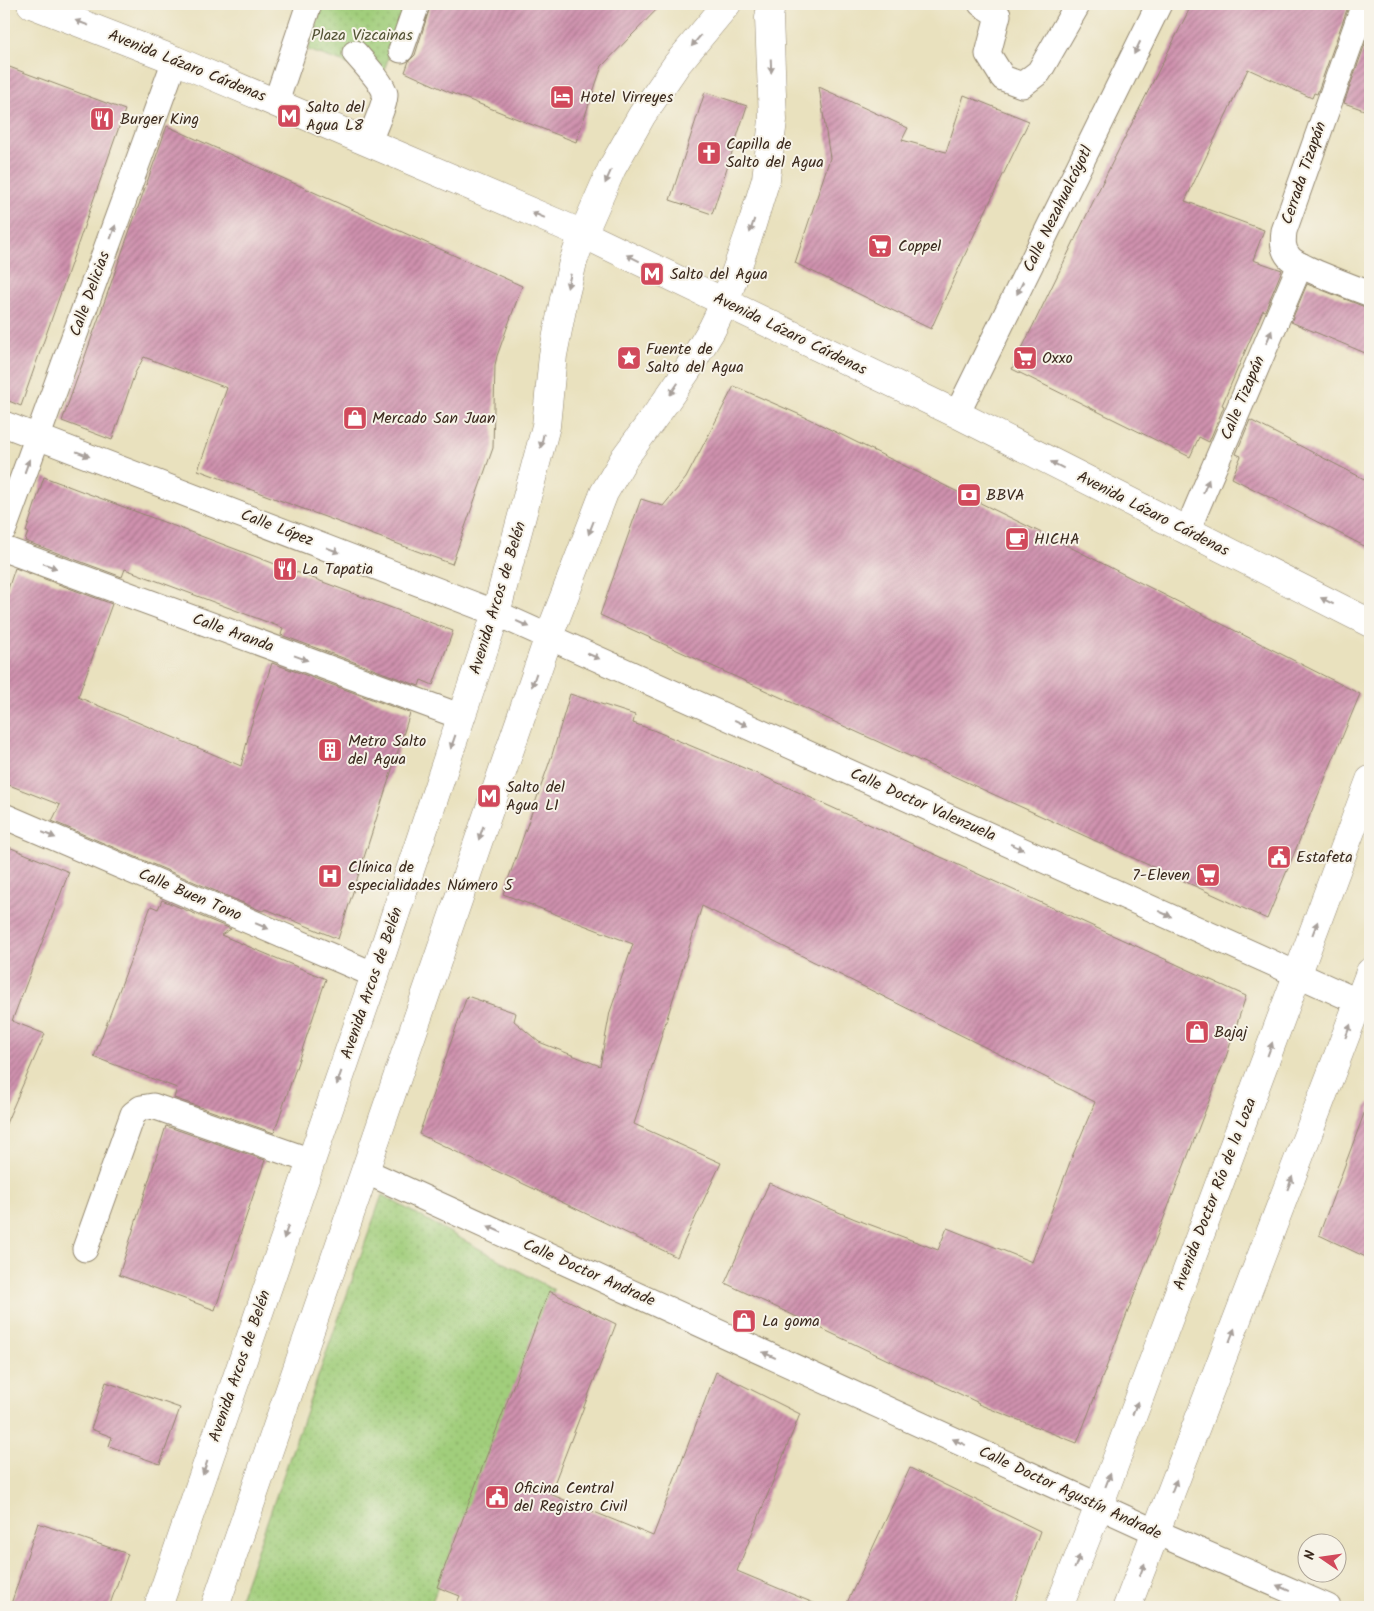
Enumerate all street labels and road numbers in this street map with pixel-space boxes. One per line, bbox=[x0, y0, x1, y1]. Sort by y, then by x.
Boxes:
street label: Avenida Lázaro Cárdenas bbox=[104, 23, 270, 109]
street label: Cerrada Tizapán bbox=[1275, 118, 1333, 228]
street label: Calle Nezahualcóyotl bbox=[1017, 141, 1100, 277]
street label: Calle Delicias bbox=[63, 248, 117, 340]
street label: Avenida Lázaro Cárdenas bbox=[709, 286, 871, 382]
street label: Calle Tizapán bbox=[1214, 352, 1272, 444]
street label: Avenida Lázaro Cárdenas bbox=[1072, 465, 1234, 563]
street label: Calle López bbox=[237, 503, 317, 553]
street label: Avenida Arcos de Belén bbox=[463, 518, 533, 678]
street label: Calle Aranda bbox=[189, 607, 277, 659]
street label: Calle Doctor Valenzuela bbox=[846, 762, 1000, 848]
street label: Calle Buen Tono bbox=[134, 862, 246, 928]
street label: Avenida Arcos de Belén bbox=[334, 904, 410, 1062]
street label: Avenida Doctor Río de la Loza bbox=[1167, 1094, 1263, 1294]
street label: Calle Doctor Andrade bbox=[519, 1233, 659, 1313]
street label: Avenida Arcos de Belén bbox=[202, 1287, 278, 1445]
street label: Calle Doctor Agustín Andrade bbox=[974, 1440, 1166, 1546]

